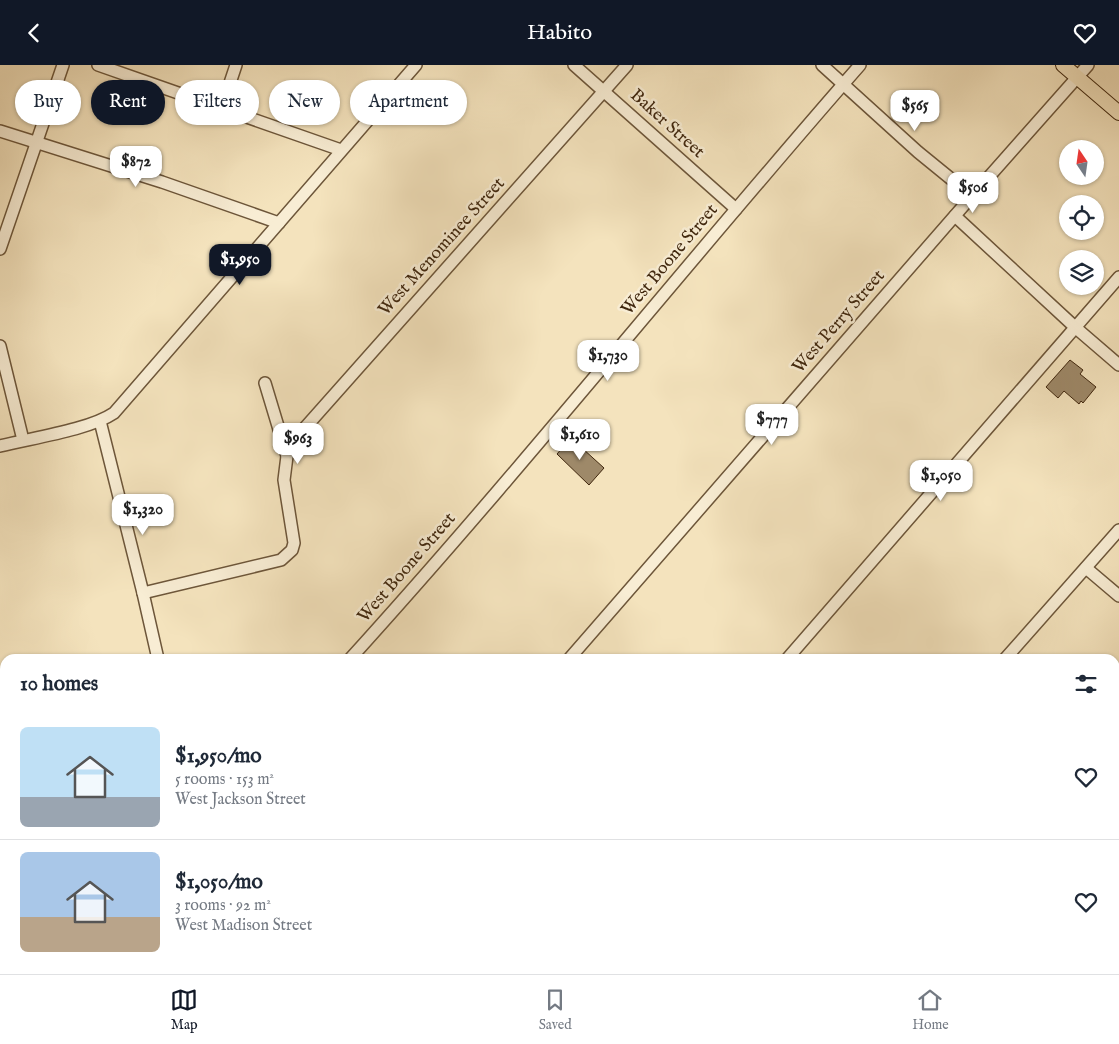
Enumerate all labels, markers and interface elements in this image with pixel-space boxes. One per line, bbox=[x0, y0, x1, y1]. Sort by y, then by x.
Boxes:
icon: back bbox=[20, 19, 48, 47]
text: Habito bbox=[527, 19, 592, 47]
icon: heart bbox=[1071, 19, 1099, 47]
chip: Buy bbox=[15, 80, 81, 125]
chip: Rent bbox=[91, 80, 165, 125]
chip: Filters bbox=[175, 80, 259, 125]
chip: New bbox=[269, 80, 340, 125]
chip: Apartment bbox=[350, 80, 467, 125]
street label: Baker Street bbox=[625, 84, 709, 164]
pin: $565 bbox=[885, 89, 945, 132]
text: $565 bbox=[901, 96, 929, 116]
north arrow bbox=[1059, 140, 1104, 185]
map controls bbox=[1059, 140, 1104, 295]
pin: $872 bbox=[106, 145, 166, 188]
text: $872 bbox=[121, 152, 151, 172]
pin: $506 bbox=[943, 171, 1003, 214]
street label: West Menominee Street bbox=[374, 173, 510, 321]
text: $506 bbox=[958, 178, 988, 198]
button: locate bbox=[1059, 195, 1104, 240]
street label: West Boone Street bbox=[617, 199, 723, 321]
pin: $1,950 bbox=[199, 243, 281, 286]
text: $1,950 bbox=[220, 250, 260, 270]
button: layers bbox=[1059, 250, 1104, 295]
street label: West Perry Street bbox=[788, 265, 890, 379]
pin: $1,730 bbox=[567, 339, 649, 382]
text: $1,730 bbox=[588, 346, 628, 366]
pin: $777 bbox=[742, 403, 802, 446]
text: $777 bbox=[756, 410, 788, 430]
pin: $1,610 bbox=[539, 419, 621, 461]
pin: $963 bbox=[268, 423, 328, 465]
text: $1,610 bbox=[560, 425, 600, 445]
text: $963 bbox=[284, 429, 312, 449]
pin: $1,050 bbox=[900, 459, 982, 502]
text: $1,050 bbox=[921, 466, 961, 486]
pin: $1,320 bbox=[102, 493, 184, 536]
text: $1,320 bbox=[123, 500, 163, 520]
street label: West Boone Street bbox=[353, 508, 461, 628]
icon: filters bbox=[1072, 670, 1100, 698]
text: 10 homes bbox=[20, 671, 98, 698]
text: $1,950/mo bbox=[175, 743, 262, 770]
icon: home bbox=[60, 747, 120, 807]
icon: heart bbox=[1072, 763, 1100, 791]
text: 5 rooms · 153 m² bbox=[175, 770, 274, 790]
text: West Jackson Street bbox=[175, 790, 306, 810]
text: $1,050/mo bbox=[175, 869, 263, 896]
icon: home bbox=[60, 872, 120, 932]
icon: heart bbox=[1072, 888, 1100, 916]
text: 3 rooms · 92 m² bbox=[175, 896, 271, 916]
text: West Madison Street bbox=[175, 916, 312, 936]
tab: Map bbox=[170, 986, 198, 1034]
tab: Saved bbox=[539, 986, 572, 1034]
tab: Home bbox=[912, 986, 949, 1034]

